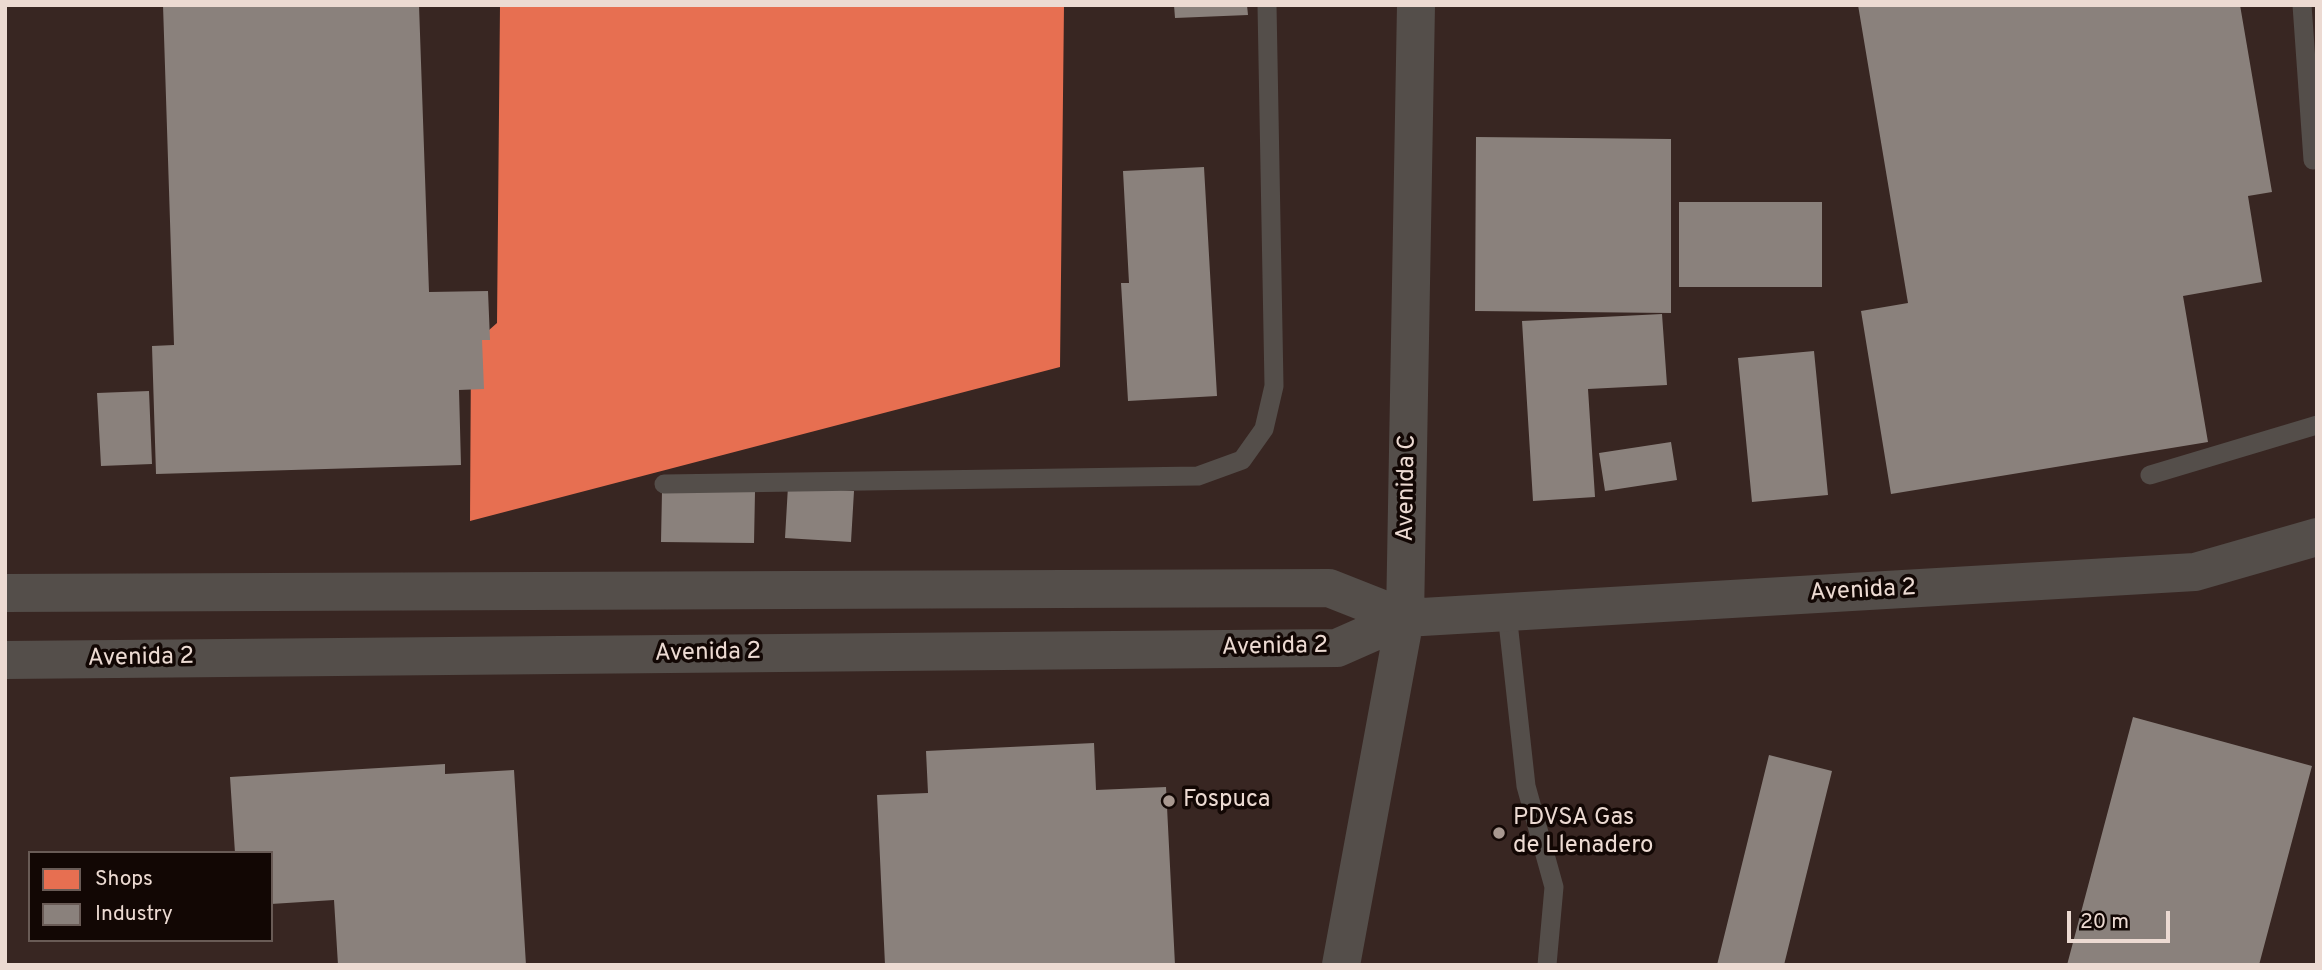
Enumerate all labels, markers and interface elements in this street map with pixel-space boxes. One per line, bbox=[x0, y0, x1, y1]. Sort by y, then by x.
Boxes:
street label: Avenida C bbox=[1393, 434, 1423, 542]
street label: Avenida 2 bbox=[1809, 575, 1917, 609]
street label: Avenida 2 bbox=[1222, 633, 1328, 663]
street label: Avenida 2 bbox=[655, 639, 761, 669]
street label: Avenida 2 bbox=[88, 644, 194, 674]
place label: Fospuca bbox=[1183, 787, 1270, 815]
marker: Fospuca bbox=[1161, 793, 1177, 809]
place label: PDVSA Gas de Llenadero bbox=[1513, 805, 1653, 861]
marker: PDVSA Gas de Llenadero bbox=[1491, 825, 1507, 841]
legend bbox=[28, 851, 273, 942]
text: Shops bbox=[95, 866, 153, 893]
scale bar bbox=[2070, 897, 2173, 941]
text: Industry bbox=[95, 901, 173, 928]
text: 20 m bbox=[2080, 909, 2129, 936]

